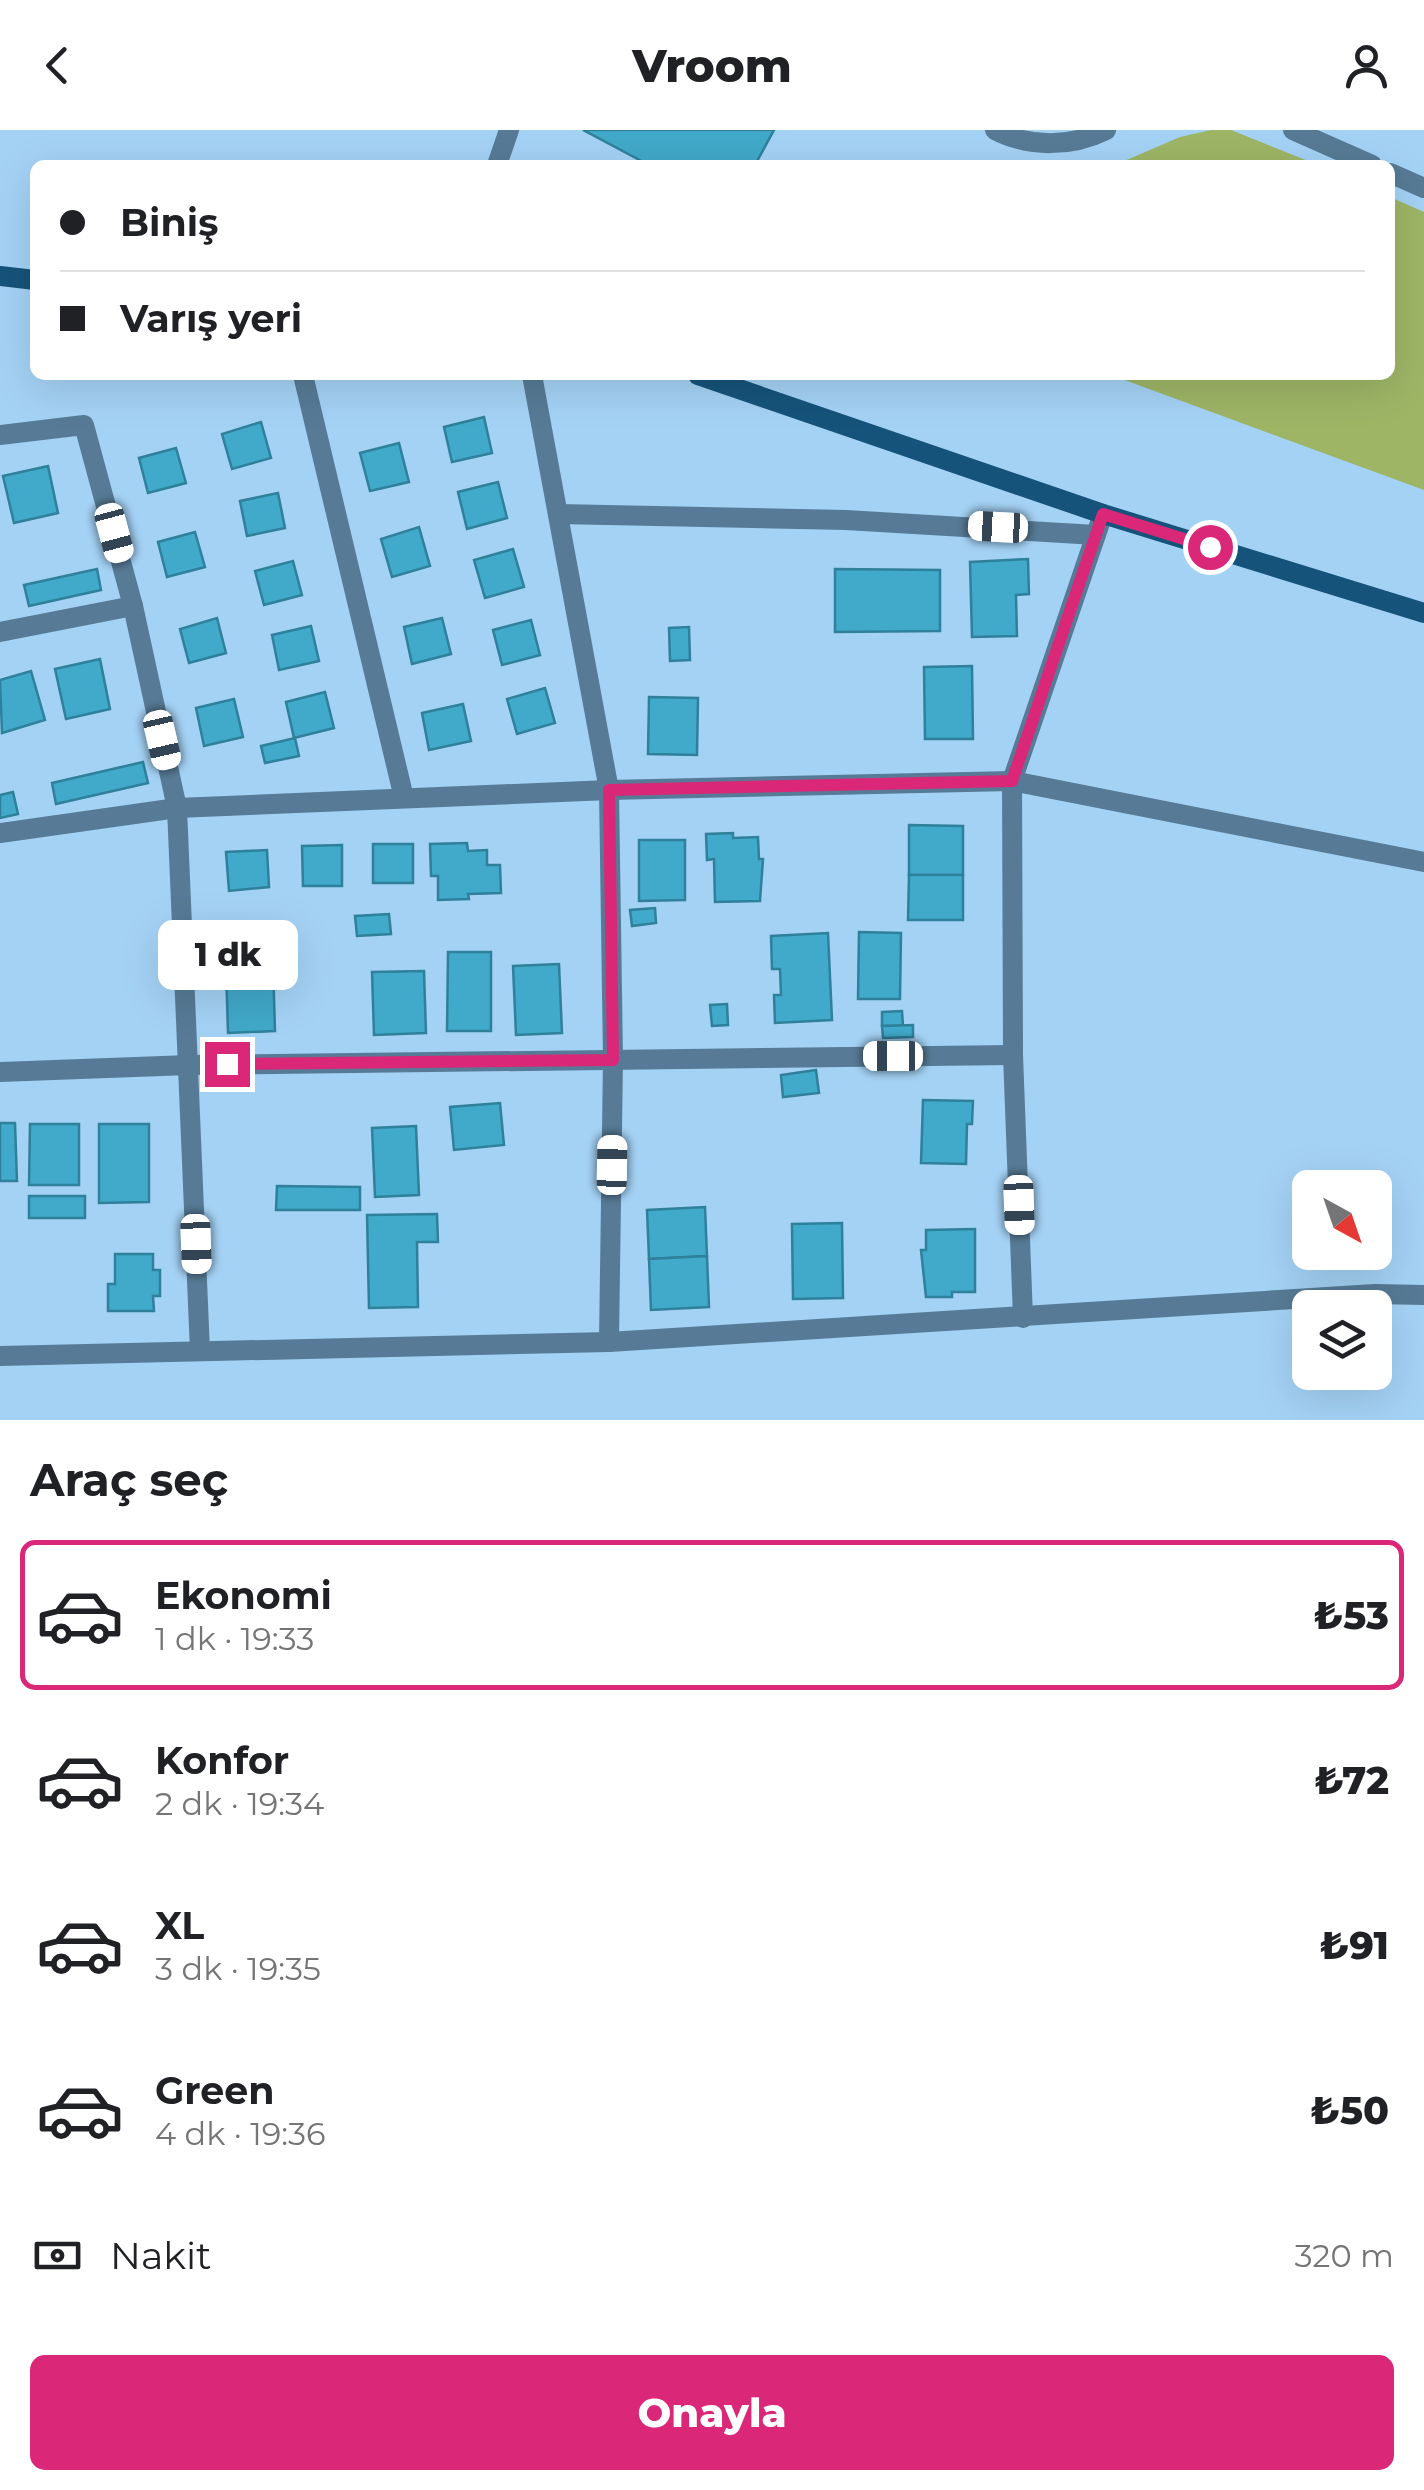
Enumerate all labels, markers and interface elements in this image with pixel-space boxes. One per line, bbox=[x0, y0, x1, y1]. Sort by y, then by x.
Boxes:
icon: back bbox=[30, 38, 85, 93]
text: Vroom bbox=[632, 38, 792, 93]
icon: person bbox=[1339, 38, 1394, 93]
text: Biniş bbox=[120, 199, 218, 246]
text: Varış yeri bbox=[120, 295, 302, 342]
car bbox=[92, 500, 136, 566]
car bbox=[967, 510, 1029, 544]
route start bbox=[1188, 525, 1233, 570]
car bbox=[141, 707, 183, 773]
callout: 1 dk bbox=[157, 919, 297, 989]
text: 1 dk bbox=[195, 935, 261, 974]
car bbox=[863, 1041, 923, 1071]
route end bbox=[205, 1042, 250, 1087]
car bbox=[596, 1135, 628, 1195]
north arrow bbox=[1292, 1170, 1392, 1270]
map controls bbox=[1292, 1170, 1392, 1390]
car bbox=[1003, 1174, 1035, 1236]
car bbox=[180, 1213, 212, 1275]
button: layers bbox=[1292, 1290, 1392, 1390]
text: Araç seç bbox=[30, 1452, 228, 1507]
icon: car bbox=[35, 1570, 125, 1660]
text: Ekonomi bbox=[155, 1572, 332, 1619]
text: ₺53 bbox=[1314, 1592, 1389, 1639]
text: 1 dk · 19:33 bbox=[155, 1619, 314, 1658]
icon: car bbox=[35, 1735, 125, 1825]
text: Konfor bbox=[155, 1737, 289, 1784]
text: ₺72 bbox=[1314, 1757, 1389, 1804]
text: 2 dk · 19:34 bbox=[155, 1784, 324, 1823]
icon: car bbox=[35, 1900, 125, 1990]
text: XL bbox=[155, 1902, 204, 1949]
text: ₺91 bbox=[1320, 1922, 1389, 1969]
text: 3 dk · 19:35 bbox=[155, 1949, 321, 1988]
icon: car bbox=[35, 2065, 125, 2155]
text: Green bbox=[155, 2067, 275, 2114]
text: ₺50 bbox=[1310, 2087, 1389, 2134]
text: 4 dk · 19:36 bbox=[155, 2114, 326, 2153]
icon: cash bbox=[30, 2228, 85, 2283]
text: Nakit bbox=[110, 2232, 211, 2279]
text: 320 m bbox=[1294, 2236, 1394, 2275]
button: Onayla bbox=[30, 2355, 1394, 2470]

